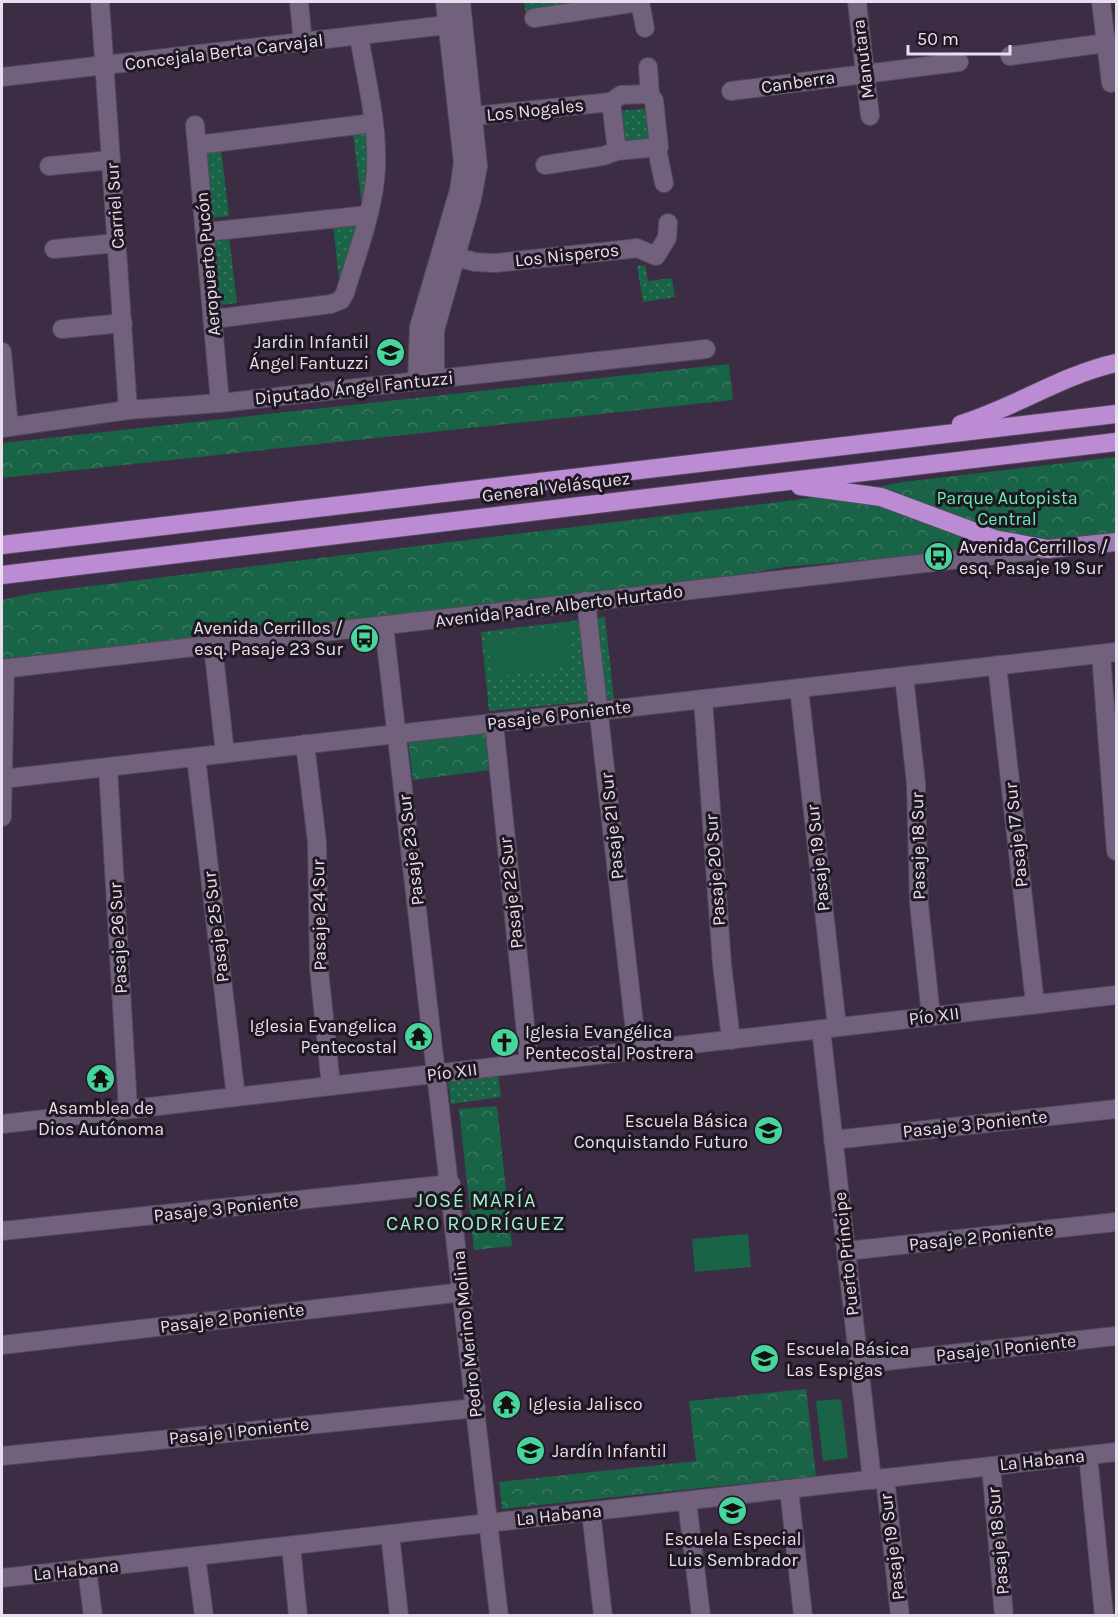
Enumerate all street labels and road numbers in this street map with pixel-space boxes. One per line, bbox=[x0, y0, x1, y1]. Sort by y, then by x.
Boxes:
street label: Manutara bbox=[847, 18, 879, 100]
street label: Concejala Berta Carvajal bbox=[123, 29, 325, 75]
street label: Canberra bbox=[760, 66, 836, 98]
street label: Los Nogales bbox=[485, 94, 585, 126]
street label: Carriel Sur bbox=[101, 162, 129, 250]
street label: Aeropuerto Pucón bbox=[191, 191, 225, 337]
street label: Los Nisperos bbox=[514, 239, 620, 271]
street label: Diputado Ángel Fantuzzi bbox=[253, 366, 455, 409]
street label: General Velásquez bbox=[481, 467, 631, 507]
street label: Avenida Padre Alberto Hurtado bbox=[434, 580, 684, 632]
street label: Pasaje 6 Poniente bbox=[486, 695, 632, 735]
street label: Pasaje 21 Sur bbox=[595, 771, 629, 881]
street label: Pasaje 17 Sur bbox=[1000, 781, 1032, 889]
street label: Pasaje 18 Sur bbox=[906, 791, 930, 900]
street label: Pasaje 23 Sur bbox=[393, 793, 429, 907]
street label: Pasaje 19 Sur bbox=[801, 803, 835, 913]
street label: Pasaje 20 Sur bbox=[700, 813, 730, 927]
street label: Pasaje 22 Sur bbox=[494, 836, 528, 950]
street label: Pasaje 24 Sur bbox=[307, 859, 331, 971]
street label: Pasaje 25 Sur bbox=[198, 870, 234, 984]
street label: Pasaje 26 Sur bbox=[104, 881, 132, 994]
street label: Pío XII bbox=[907, 1002, 961, 1030]
street label: Pío XII bbox=[425, 1058, 479, 1086]
street label: Pasaje 3 Poniente bbox=[902, 1105, 1048, 1143]
street label: Pasaje 3 Poniente bbox=[153, 1189, 299, 1227]
street label: Puerto Príncipe bbox=[829, 1191, 863, 1317]
street label: Pasaje 2 Poniente bbox=[908, 1218, 1054, 1256]
street label: Pedro Merino Molina bbox=[447, 1249, 487, 1419]
street label: Pasaje 2 Poniente bbox=[159, 1298, 305, 1338]
street label: Pasaje 1 Poniente bbox=[935, 1330, 1077, 1366]
street label: Pasaje 1 Poniente bbox=[168, 1413, 310, 1449]
street label: La Habana bbox=[998, 1445, 1086, 1475]
street label: Pasaje 18 Sur bbox=[982, 1486, 1014, 1596]
street label: Pasaje 19 Sur bbox=[874, 1492, 909, 1602]
street label: La Habana bbox=[515, 1500, 603, 1530]
street label: La Habana bbox=[32, 1555, 120, 1585]

